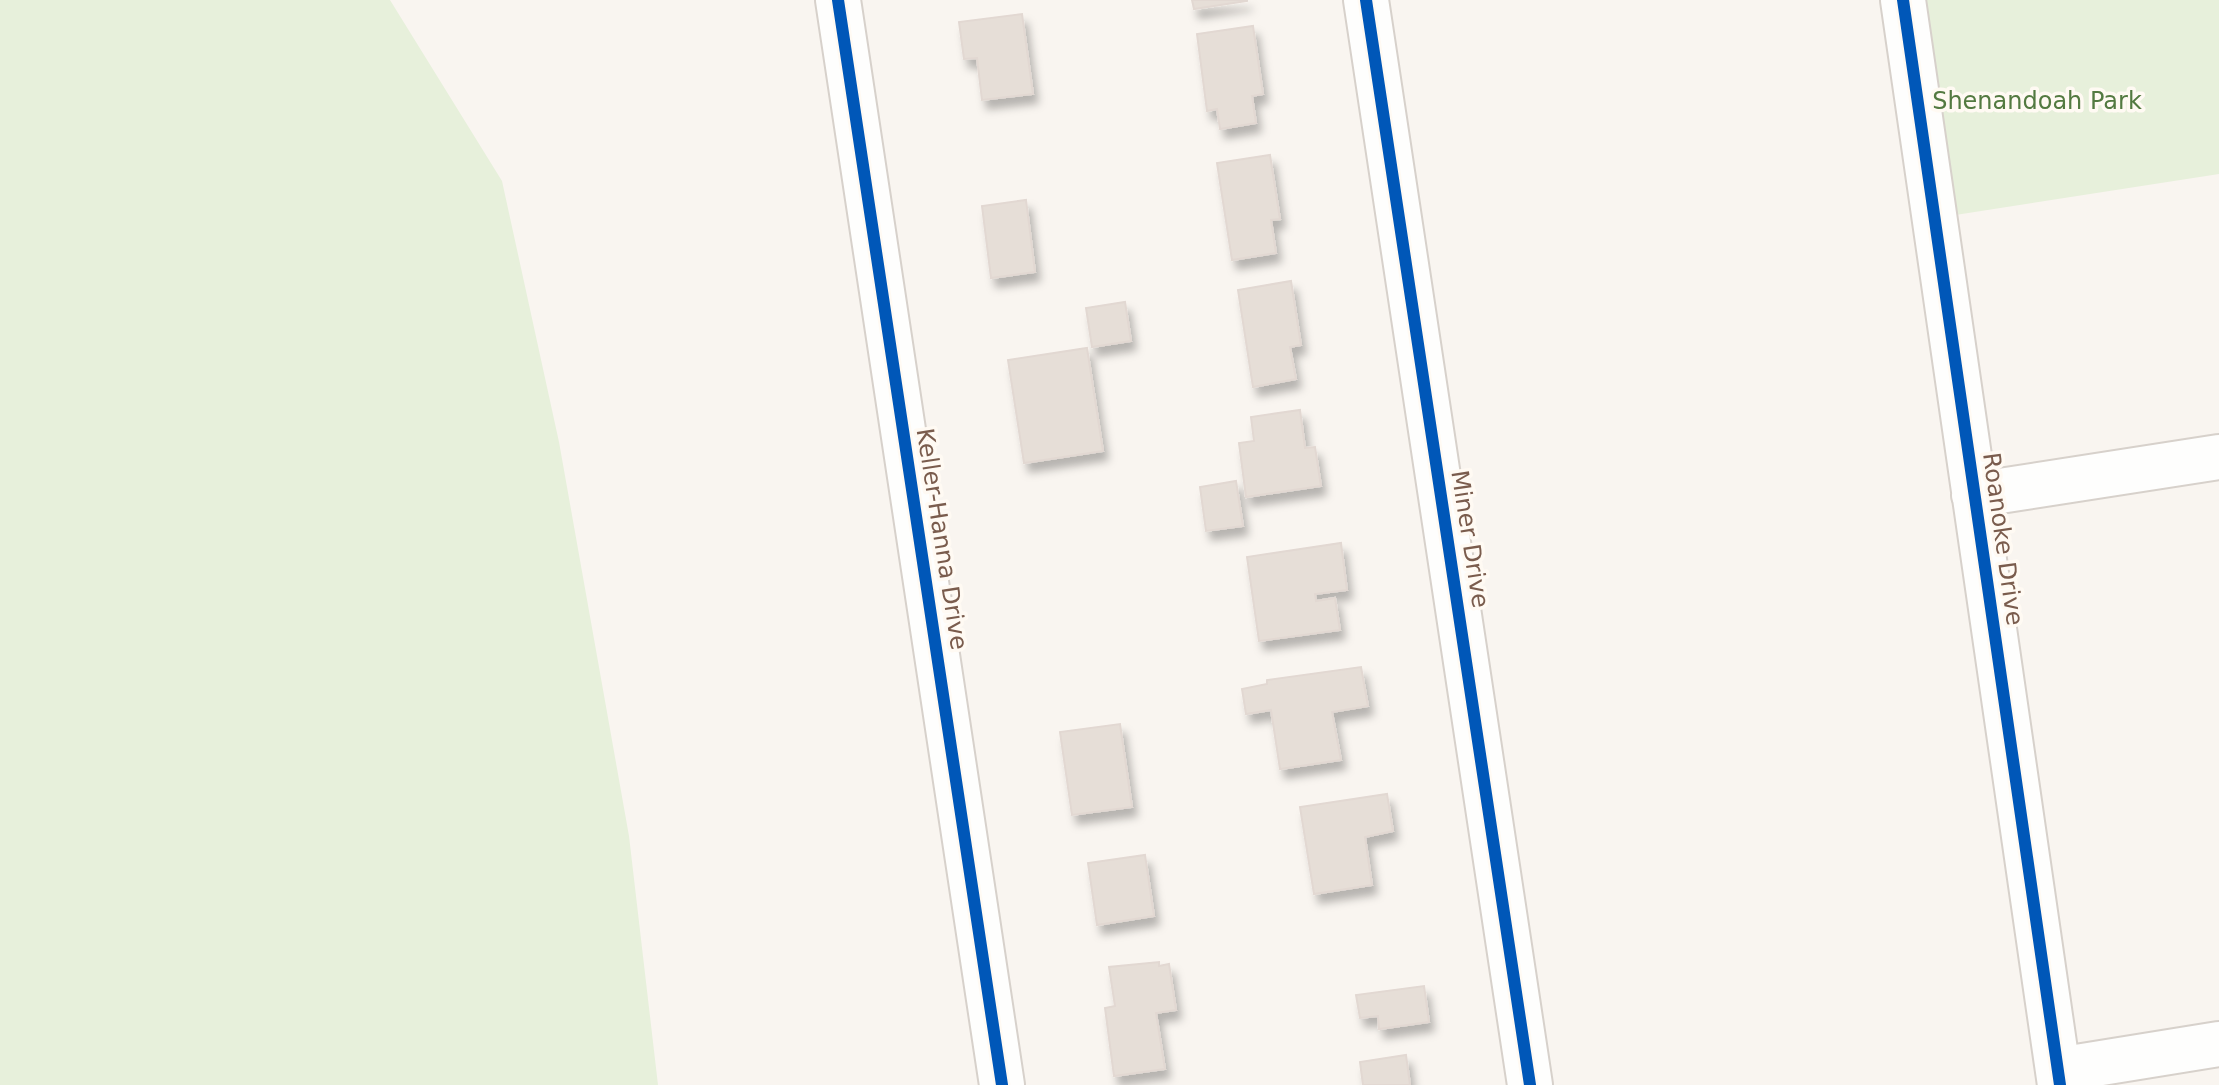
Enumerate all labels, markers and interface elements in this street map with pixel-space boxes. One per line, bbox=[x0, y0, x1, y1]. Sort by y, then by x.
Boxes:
park label: Shenandoah Park bbox=[1932, 87, 2142, 115]
street label: Keller-Hanna Drive bbox=[911, 426, 973, 652]
street label: Roanoke Drive bbox=[1977, 451, 2029, 627]
street label: Miner Drive bbox=[1445, 468, 1495, 610]

